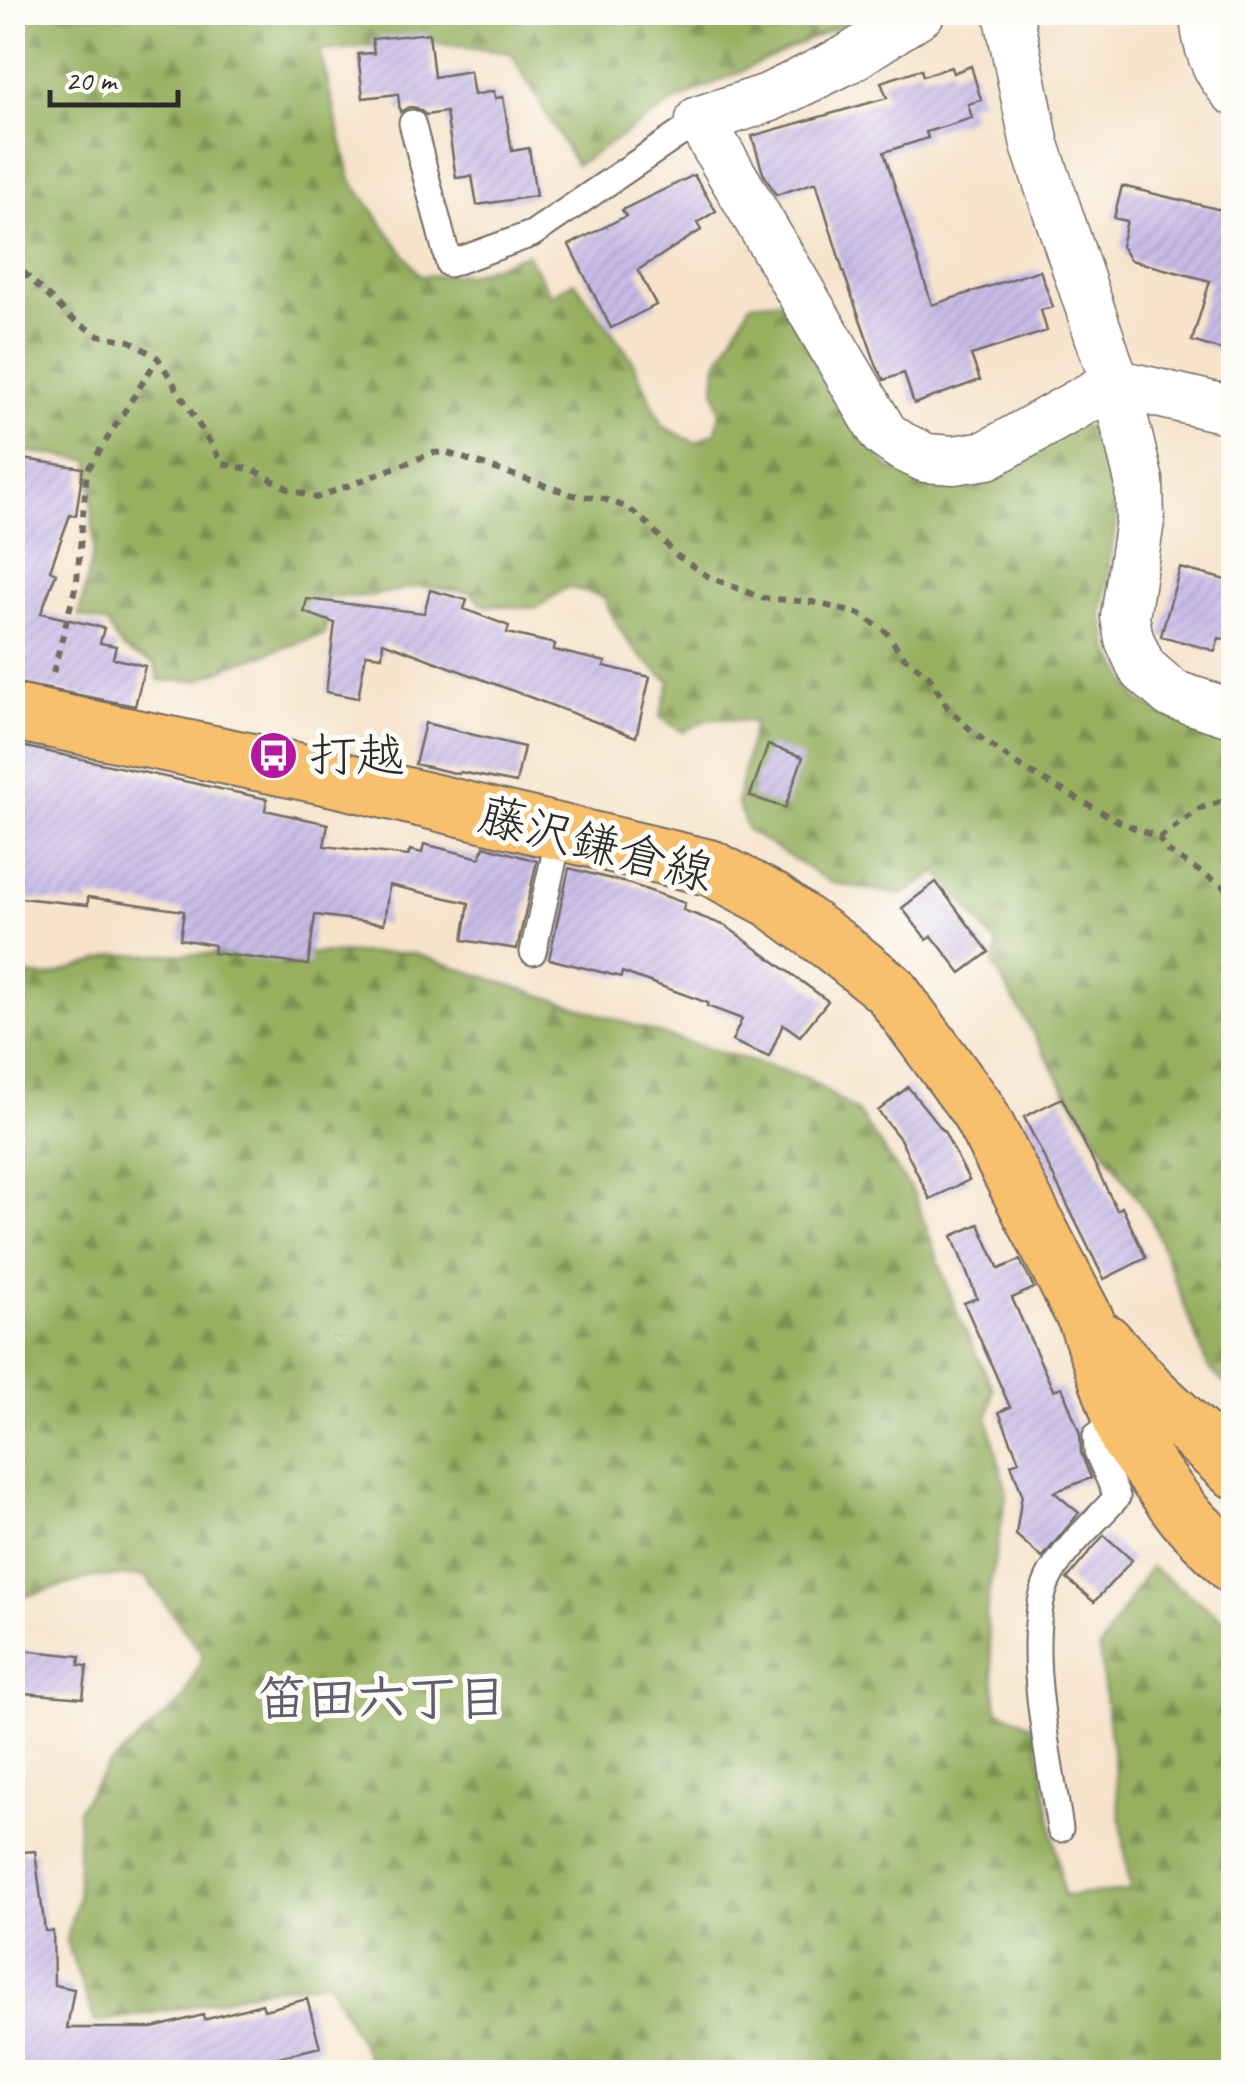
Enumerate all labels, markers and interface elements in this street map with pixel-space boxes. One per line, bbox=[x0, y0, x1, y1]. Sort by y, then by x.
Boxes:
scale bar bbox=[50, 45, 178, 107]
text: 20 m bbox=[65, 61, 118, 99]
place label: 打越 bbox=[309, 725, 405, 785]
bus stop icon: 打越 bbox=[248, 729, 300, 781]
street label: 藤沢鎌倉線 bbox=[472, 784, 720, 904]
district label: 笛田六丁目 bbox=[257, 1667, 507, 1730]

